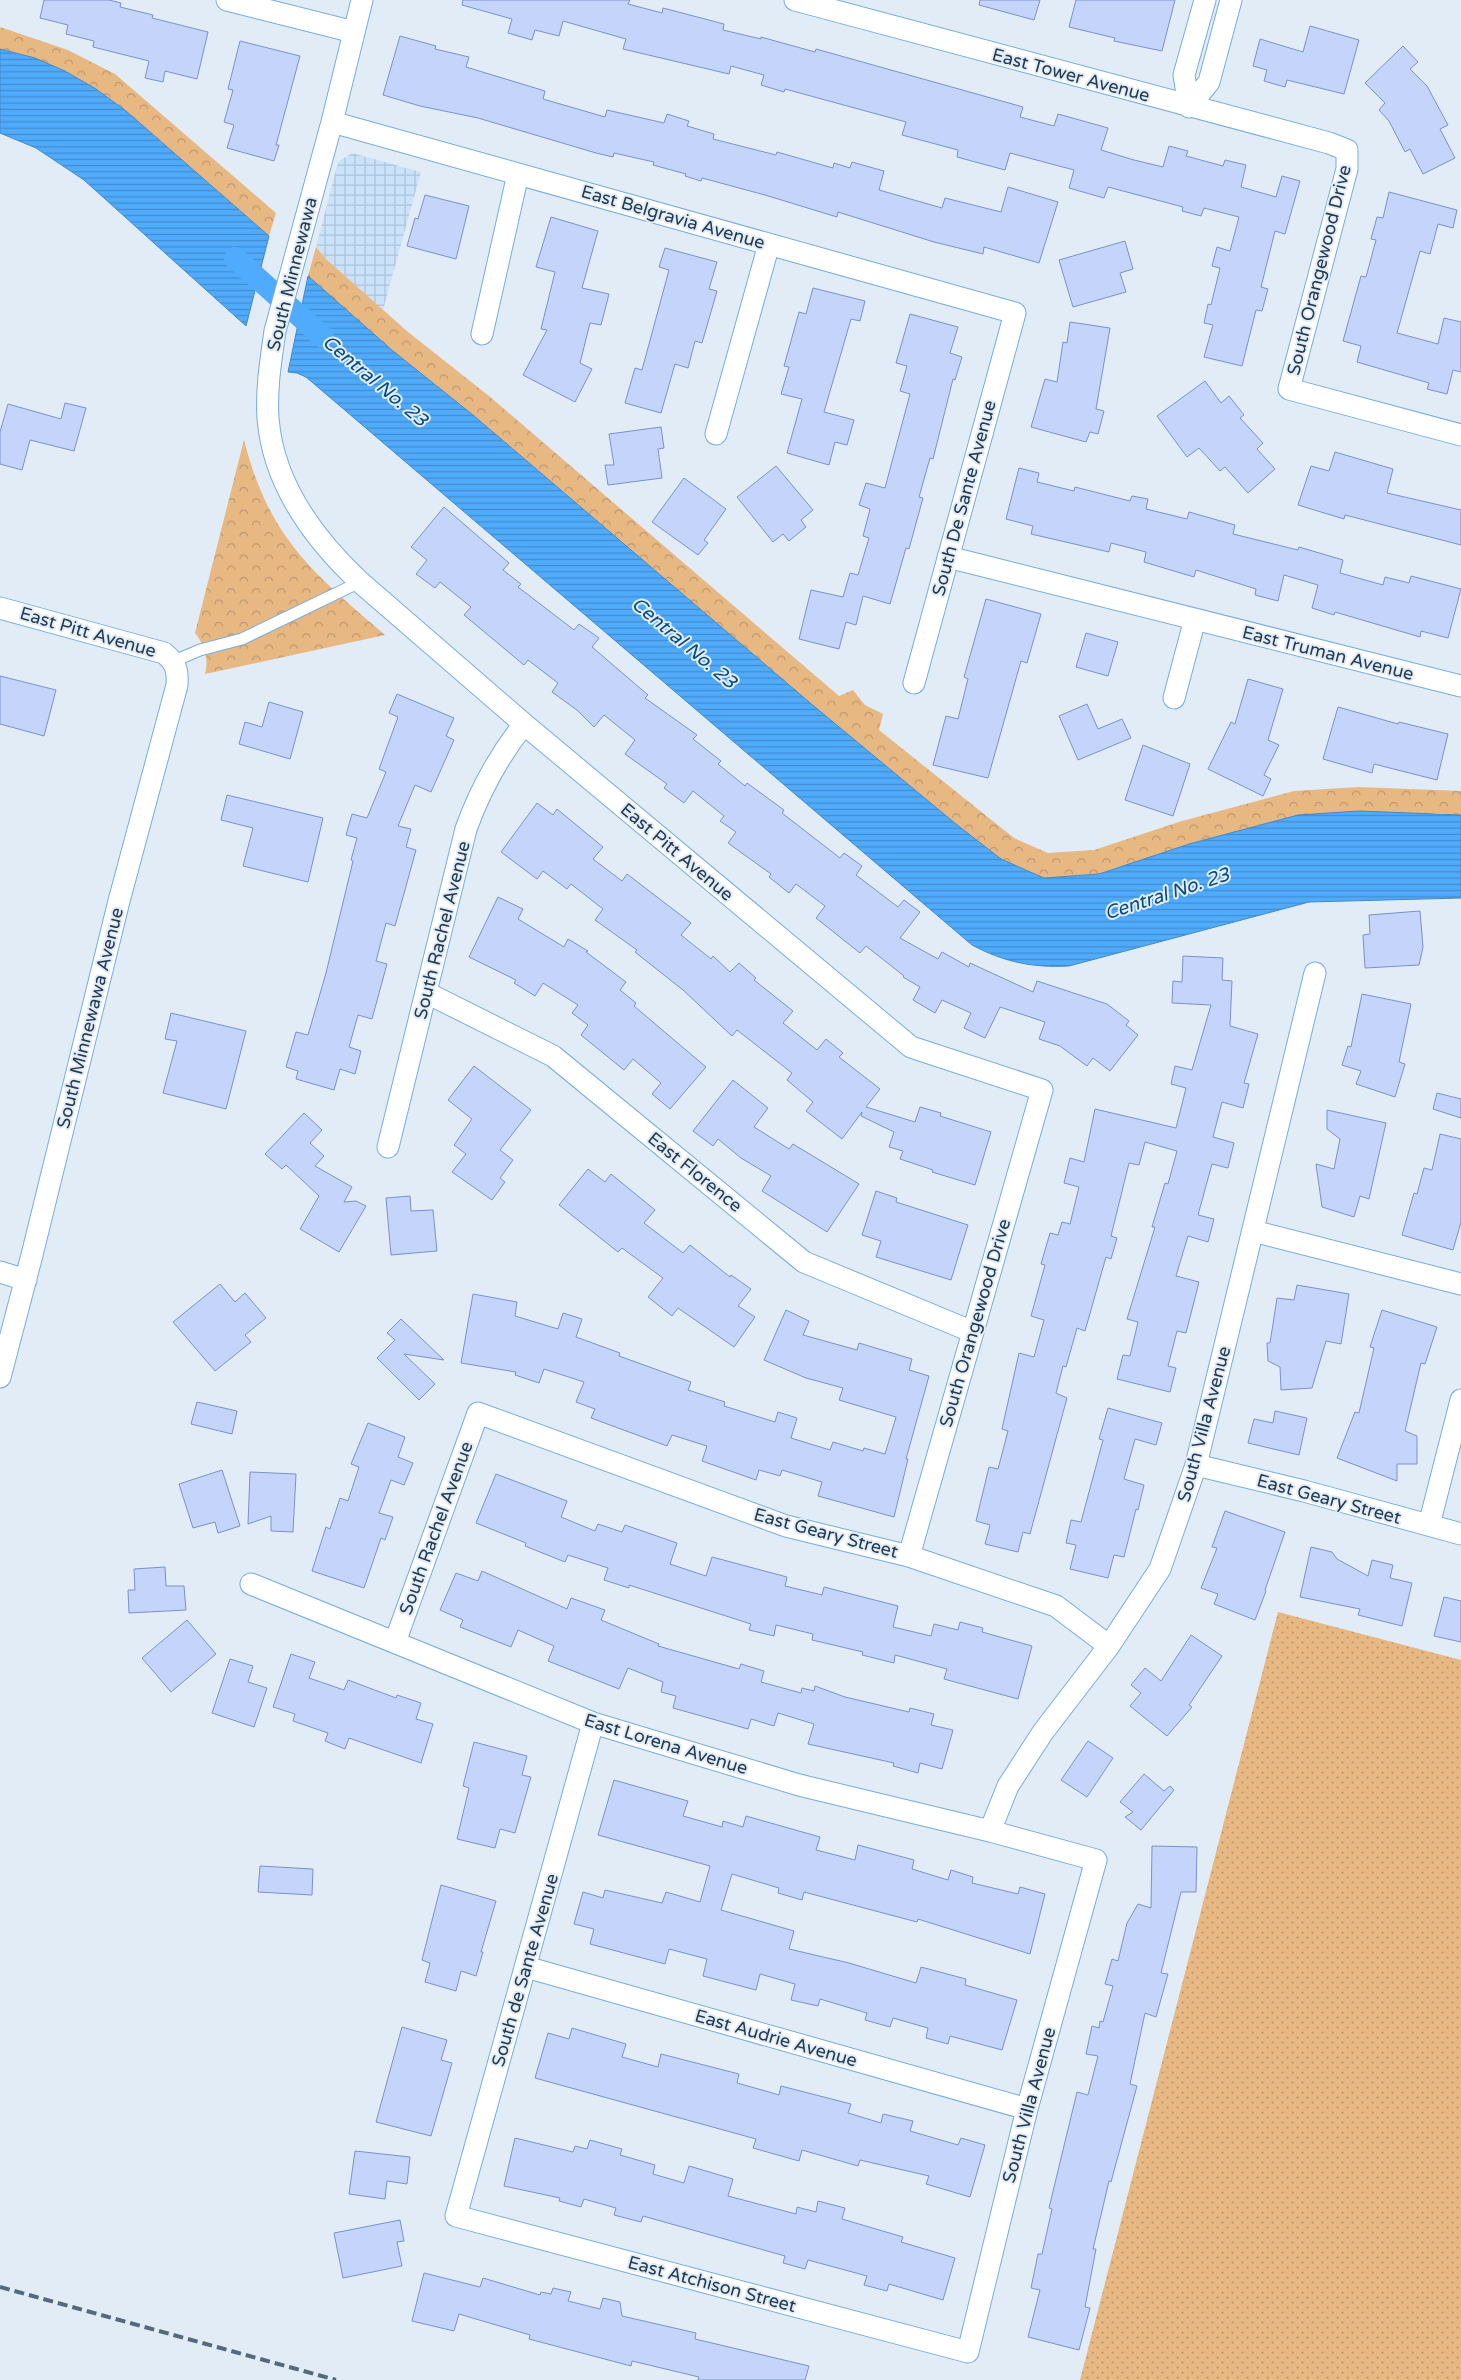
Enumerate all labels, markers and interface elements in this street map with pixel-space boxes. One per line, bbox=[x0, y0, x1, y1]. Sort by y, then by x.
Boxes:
street label: East Tower Avenue bbox=[990, 43, 1152, 107]
street label: South Orangewood Drive bbox=[1282, 163, 1356, 377]
street label: East Belgravia Avenue bbox=[579, 180, 767, 254]
street label: South Minnewawa bbox=[262, 195, 322, 353]
water label: Central No. 23 bbox=[318, 331, 433, 432]
street label: South De Sante Avenue bbox=[927, 398, 1001, 598]
water label: Central No. 23 bbox=[627, 593, 742, 694]
street label: East Pitt Avenue bbox=[17, 602, 159, 662]
street label: East Truman Avenue bbox=[1240, 621, 1416, 685]
street label: East Pitt Avenue bbox=[616, 798, 738, 906]
street label: South Rachel Avenue bbox=[409, 839, 475, 1021]
water label: Central No. 23 bbox=[1102, 863, 1233, 925]
street label: South Minnewawa Avenue bbox=[52, 905, 128, 1131]
street label: East Florence bbox=[643, 1127, 747, 1217]
street label: South Orangewood Drive bbox=[935, 1216, 1015, 1430]
street label: South Villa Avenue bbox=[1173, 1344, 1235, 1504]
street label: South Rachel Avenue bbox=[394, 1438, 478, 1618]
street label: East Geary Street bbox=[1255, 1469, 1404, 1529]
street label: East Geary Street bbox=[752, 1503, 901, 1563]
street label: East Lorena Avenue bbox=[582, 1709, 750, 1779]
street label: South de Sante Avenue bbox=[487, 1871, 563, 2069]
street label: East Audrie Avenue bbox=[692, 2004, 860, 2072]
street label: South Villa Avenue bbox=[998, 2025, 1060, 2185]
street label: East Atchison Street bbox=[626, 2251, 799, 2317]

